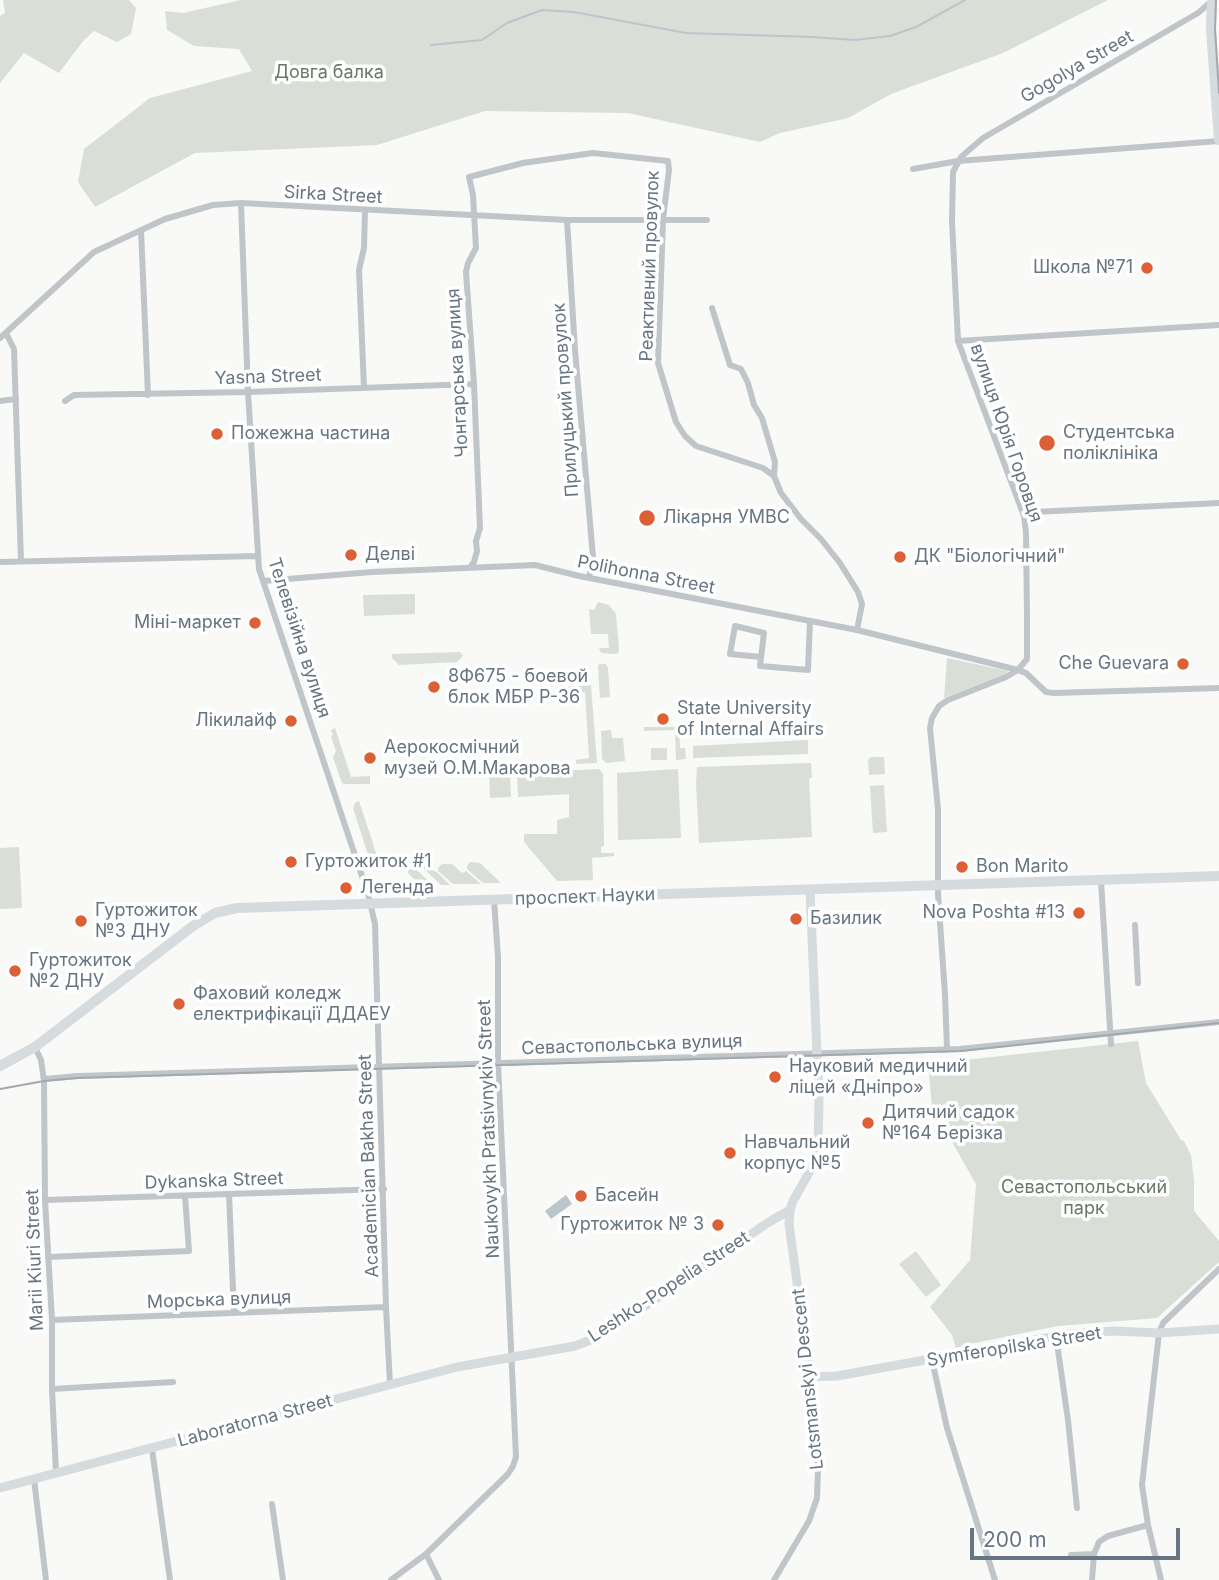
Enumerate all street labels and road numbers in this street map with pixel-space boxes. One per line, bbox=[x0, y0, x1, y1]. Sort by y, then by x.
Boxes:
street label: Gogolya Street bbox=[1017, 26, 1137, 108]
street label: Реактивний провулок bbox=[636, 170, 664, 362]
street label: Sirka Street bbox=[283, 182, 383, 208]
street label: Чонгарська вулиця bbox=[443, 288, 473, 458]
street label: Прилуцький провулок bbox=[548, 302, 584, 498]
street label: вулиця Юрія Горовця bbox=[965, 341, 1047, 525]
street label: Yasna Street bbox=[214, 364, 322, 390]
street label: Polihonna Street bbox=[575, 551, 717, 599]
street label: Телевізійна вулиця bbox=[263, 555, 335, 721]
street label: проспект Науки bbox=[514, 884, 656, 910]
street label: Naukovykh Pratsivnykiv Street bbox=[474, 999, 504, 1259]
street label: Севастопольська вулиця bbox=[521, 1030, 743, 1060]
street label: Academician Bakha Street bbox=[354, 1054, 384, 1278]
street label: Dykanska Street bbox=[144, 1168, 284, 1194]
street label: Marii Kiuri Street bbox=[22, 1189, 48, 1331]
street label: Leshko-Popelia Street bbox=[584, 1227, 754, 1347]
street label: Морська вулиця bbox=[146, 1287, 292, 1313]
street label: Lotsmanskyi Descent bbox=[788, 1287, 828, 1471]
street label: Symferopilska Street bbox=[925, 1323, 1103, 1371]
street label: Laboratorna Street bbox=[175, 1390, 335, 1452]

